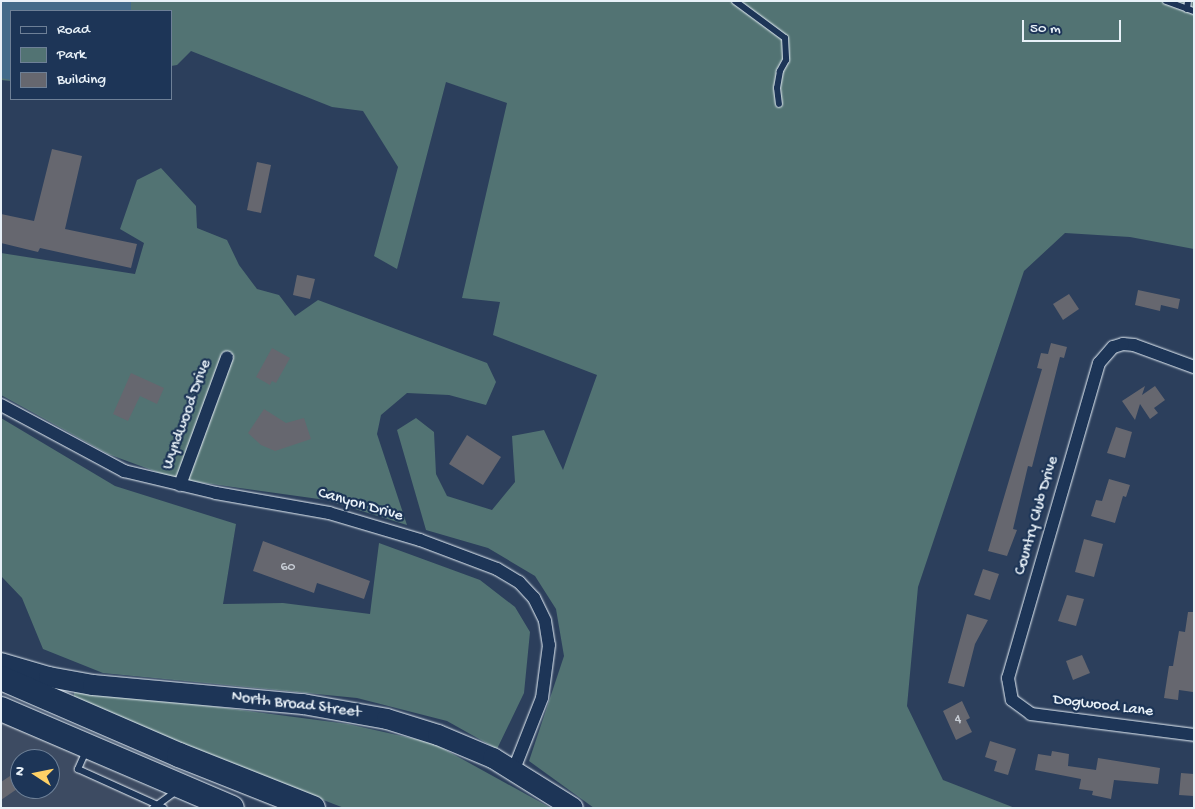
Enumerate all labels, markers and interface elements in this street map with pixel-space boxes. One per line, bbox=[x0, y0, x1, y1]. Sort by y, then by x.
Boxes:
legend bbox=[10, 10, 172, 100]
scale bar bbox=[1025, 10, 1124, 42]
text: 50 m bbox=[1030, 20, 1061, 38]
text: Road bbox=[57, 21, 90, 39]
text: Park bbox=[57, 46, 86, 64]
text: Building bbox=[57, 71, 106, 89]
street label: Wyndwood Drive bbox=[159, 357, 217, 473]
street label: Country Club Drive bbox=[1012, 454, 1064, 578]
street label: Canyon Drive bbox=[315, 485, 405, 527]
house number: 60 bbox=[280, 560, 296, 576]
street label: North Broad Street bbox=[230, 689, 362, 723]
street label: Dogwood Lane bbox=[1052, 691, 1154, 723]
house number: 4 bbox=[955, 712, 961, 728]
north arrow bbox=[10, 749, 60, 799]
text: N bbox=[12, 765, 30, 777]

